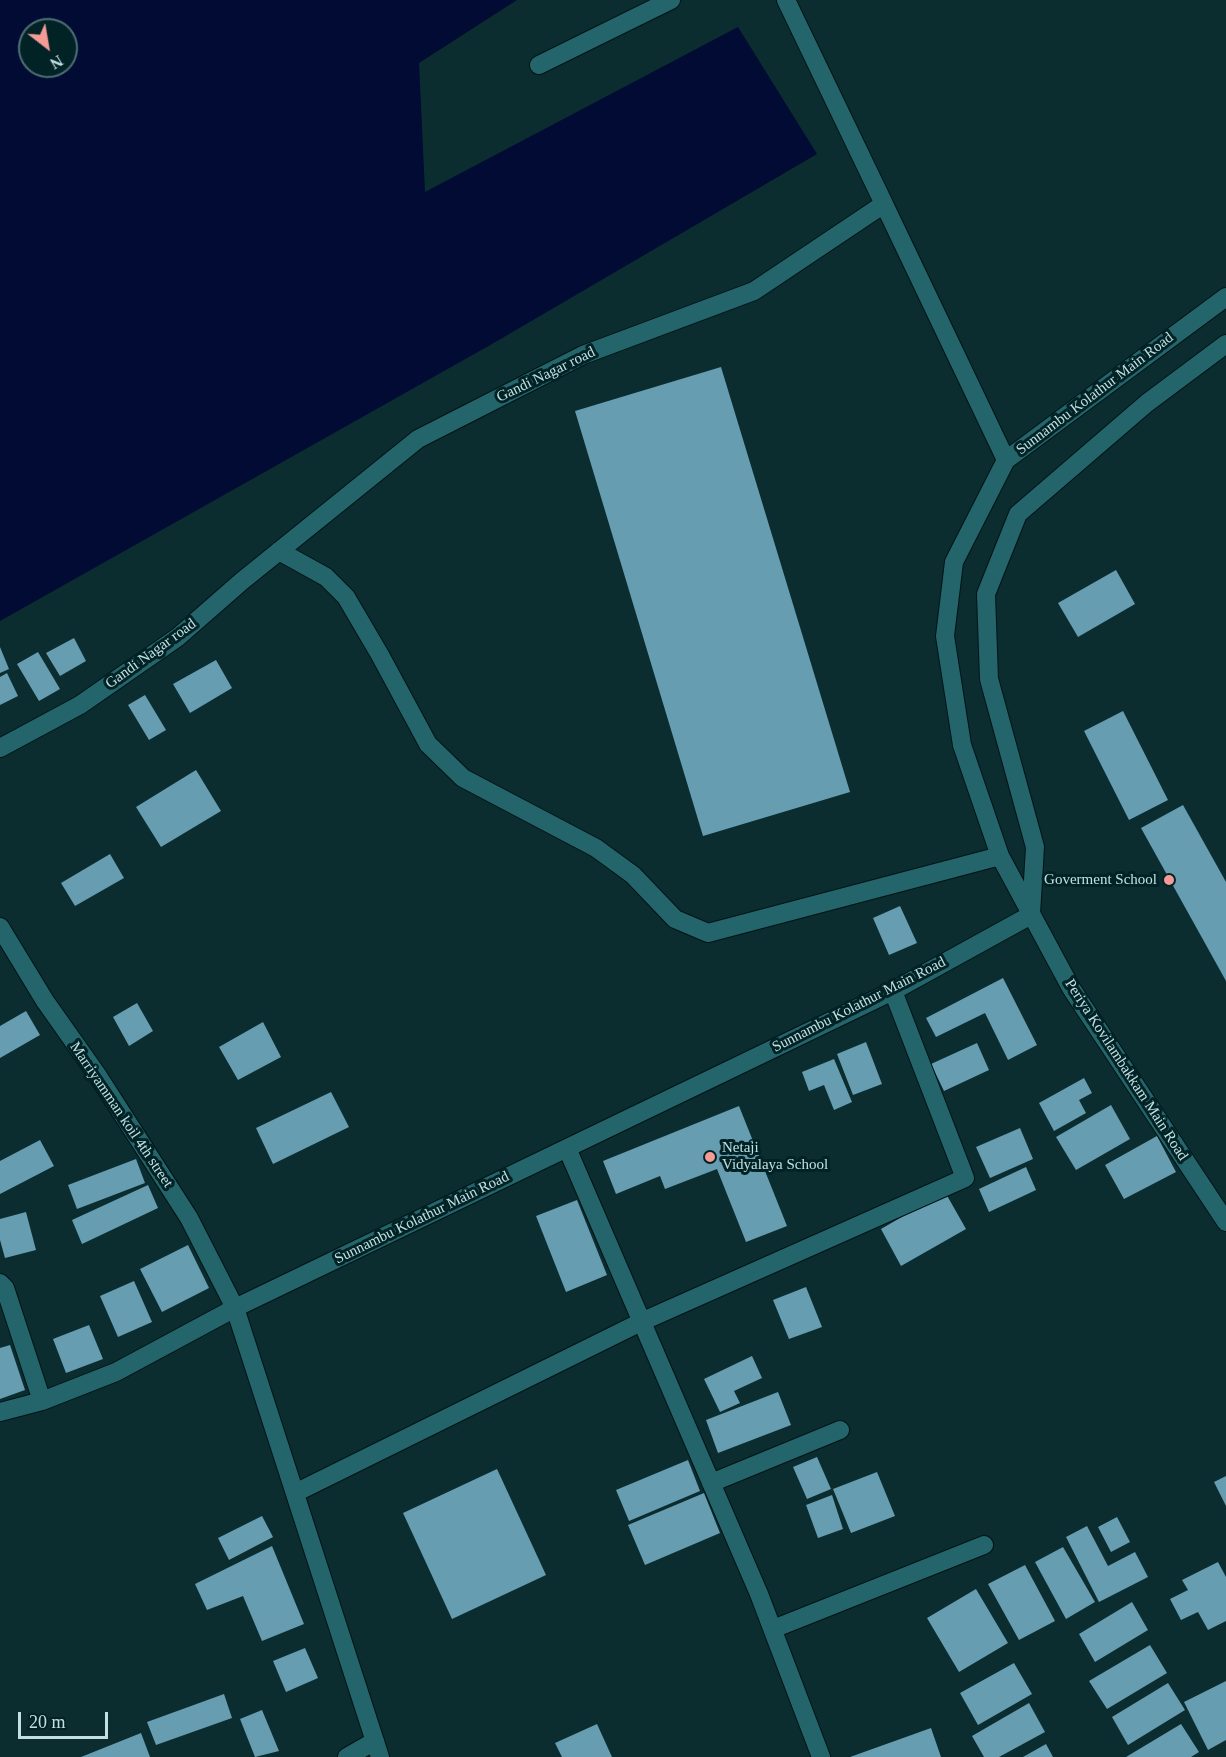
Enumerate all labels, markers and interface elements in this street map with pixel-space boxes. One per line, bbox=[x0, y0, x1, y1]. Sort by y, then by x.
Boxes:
north arrow bbox=[18, 18, 78, 78]
text: N bbox=[47, 52, 66, 72]
street label: Sunnambu Kolathur Main Road bbox=[1013, 329, 1177, 459]
street label: Gandi Nagar road bbox=[494, 343, 598, 407]
street label: Gandi Nagar road bbox=[102, 615, 200, 693]
place label: Goverment School bbox=[1044, 871, 1157, 889]
marker: Goverment School bbox=[1162, 873, 1176, 887]
street label: Sunnambu Kolathur Main Road bbox=[769, 953, 949, 1057]
street label: Periya Kovilambakkam Main Road bbox=[1060, 976, 1192, 1164]
street label: Marriyamman koil 4th street bbox=[65, 1039, 177, 1191]
place label: Netaji Vidyalaya School bbox=[722, 1139, 828, 1174]
marker: Netaji Vidyalaya School bbox=[703, 1150, 717, 1164]
street label: Sunnambu Kolathur Main Road bbox=[332, 1168, 512, 1268]
scale bar bbox=[21, 1700, 111, 1738]
text: 20 m bbox=[29, 1712, 66, 1732]

